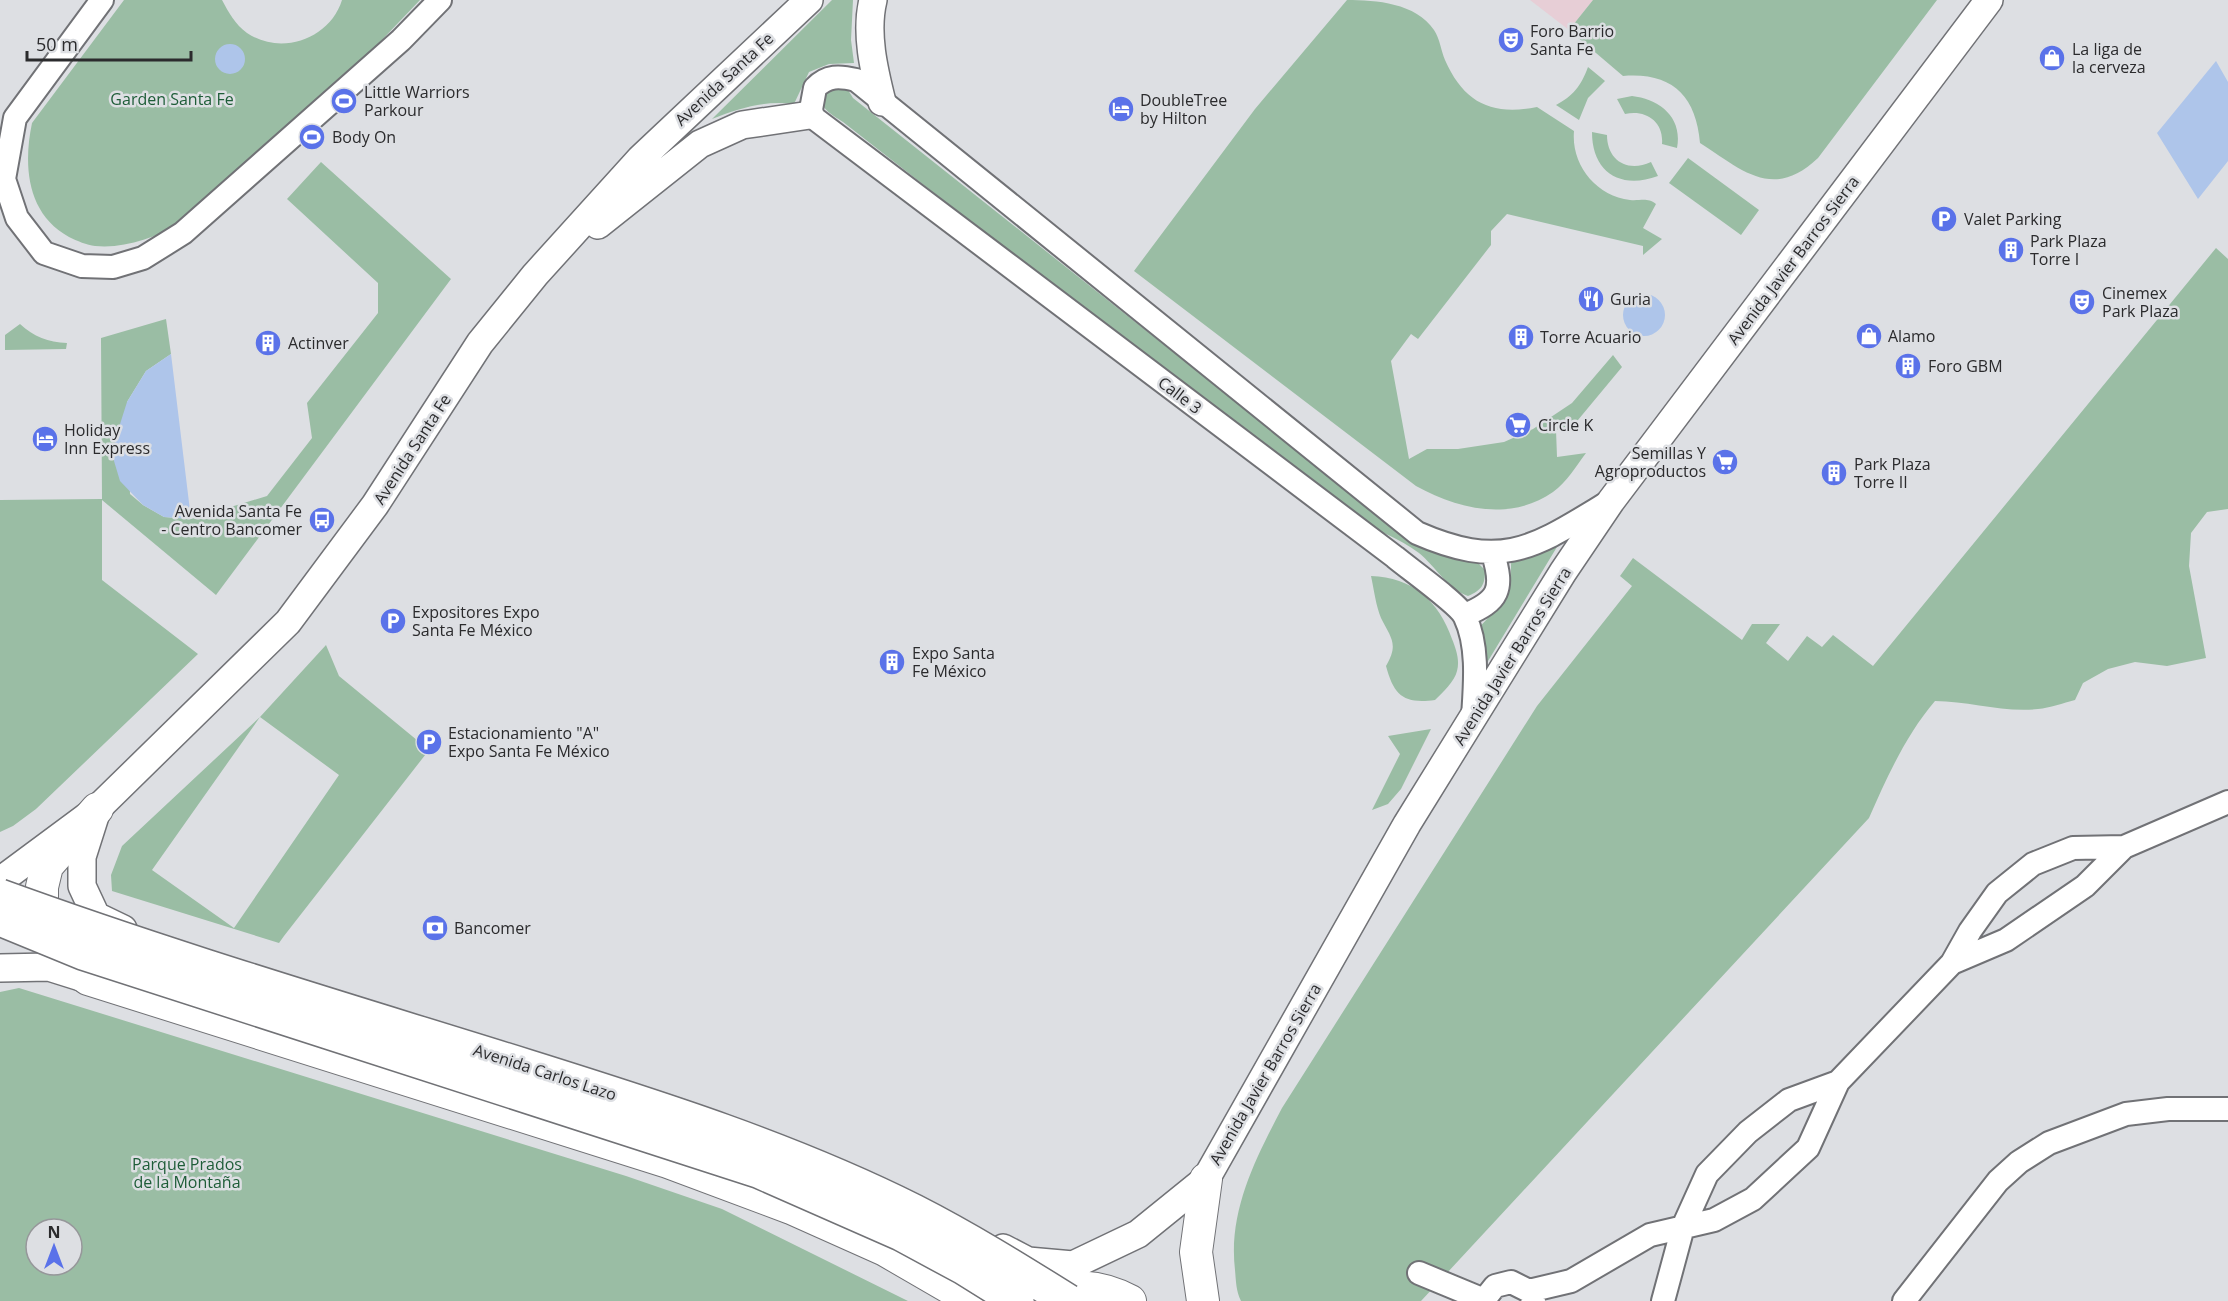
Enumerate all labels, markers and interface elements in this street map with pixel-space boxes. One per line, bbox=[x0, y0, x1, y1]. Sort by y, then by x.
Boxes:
place label: Foro Barrio Santa Fe bbox=[1530, 20, 1614, 60]
scale bar bbox=[27, 24, 190, 62]
theatre icon: Foro Barrio Santa Fe bbox=[1496, 25, 1526, 55]
street label: Avenida Santa Fe bbox=[670, 28, 778, 130]
text: 50 m bbox=[36, 32, 78, 56]
place label: La liga de la cerveza bbox=[2072, 38, 2146, 78]
shop icon: La liga de la cerveza bbox=[2037, 43, 2067, 73]
place label: Little Warriors Parkour bbox=[364, 81, 470, 121]
sports icon: Little Warriors Parkour bbox=[329, 86, 359, 116]
park label: Garden Santa Fe bbox=[110, 88, 234, 110]
place label: DoubleTree by Hilton bbox=[1140, 89, 1227, 129]
hotel icon: DoubleTree by Hilton bbox=[1106, 94, 1136, 124]
sports icon: Body On bbox=[297, 122, 327, 152]
place label: Body On bbox=[332, 126, 396, 148]
street label: Avenida Javier Barros Sierra bbox=[1722, 171, 1864, 349]
parking icon: Valet Parking bbox=[1929, 204, 1959, 234]
place label: Valet Parking bbox=[1964, 208, 2062, 230]
place label: Park Plaza Torre I bbox=[2030, 230, 2107, 270]
building icon: Park Plaza Torre I bbox=[1996, 235, 2026, 265]
place label: Cinemex Park Plaza bbox=[2102, 282, 2179, 322]
restaurant icon: Guria bbox=[1576, 284, 1606, 314]
theatre icon: Cinemex Park Plaza bbox=[2067, 287, 2097, 317]
place label: Guria bbox=[1610, 288, 1651, 310]
shop icon: Alamo bbox=[1854, 321, 1884, 351]
building icon: Torre Acuario bbox=[1506, 322, 1536, 352]
place label: Alamo bbox=[1888, 325, 1935, 347]
place label: Torre Acuario bbox=[1540, 326, 1641, 348]
building icon: Actinver bbox=[253, 328, 283, 358]
place label: Actinver bbox=[288, 332, 349, 354]
building icon: Foro GBM bbox=[1893, 351, 1923, 381]
place label: Foro GBM bbox=[1928, 355, 2003, 377]
street label: Calle 3 bbox=[1154, 371, 1206, 419]
street label: Avenida Santa Fe bbox=[368, 390, 456, 508]
supermarket icon: Circle K bbox=[1503, 410, 1533, 440]
place label: Circle K bbox=[1538, 414, 1594, 436]
place label: Holiday Inn Express bbox=[64, 419, 150, 459]
hotel icon: Holiday Inn Express bbox=[30, 424, 60, 454]
place label: Semillas Y Agroproductos bbox=[1595, 442, 1706, 482]
supermarket icon: Semillas Y Agroproductos bbox=[1710, 447, 1740, 477]
place label: Park Plaza Torre II bbox=[1854, 453, 1931, 493]
building icon: Park Plaza Torre II bbox=[1819, 458, 1849, 488]
place label: Avenida Santa Fe - Centro Bancomer bbox=[161, 500, 302, 540]
bus stop icon: Avenida Santa Fe - Centro Bancomer bbox=[307, 505, 337, 535]
street label: Avenida Javier Barros Sierra bbox=[1448, 563, 1576, 749]
place label: Expositores Expo Santa Fe México bbox=[412, 601, 540, 641]
parking icon: Expositores Expo Santa Fe México bbox=[378, 606, 408, 636]
place label: Expo Santa Fe México bbox=[912, 642, 995, 682]
building icon: Expo Santa Fe México bbox=[877, 647, 907, 677]
place label: Estacionamiento "A" Expo Santa Fe México bbox=[448, 722, 610, 762]
parking icon: Estacionamiento "A" Expo Santa Fe México bbox=[414, 727, 444, 757]
bank icon: Bancomer bbox=[420, 913, 450, 943]
place label: Bancomer bbox=[454, 917, 531, 939]
street label: Avenida Javier Barros Sierra bbox=[1204, 979, 1326, 1169]
street label: Avenida Carlos Lazo bbox=[471, 1038, 619, 1106]
park label: Parque Prados de la Montaña bbox=[132, 1153, 242, 1193]
north arrow bbox=[24, 1217, 84, 1277]
text: N bbox=[47, 1221, 61, 1243]

